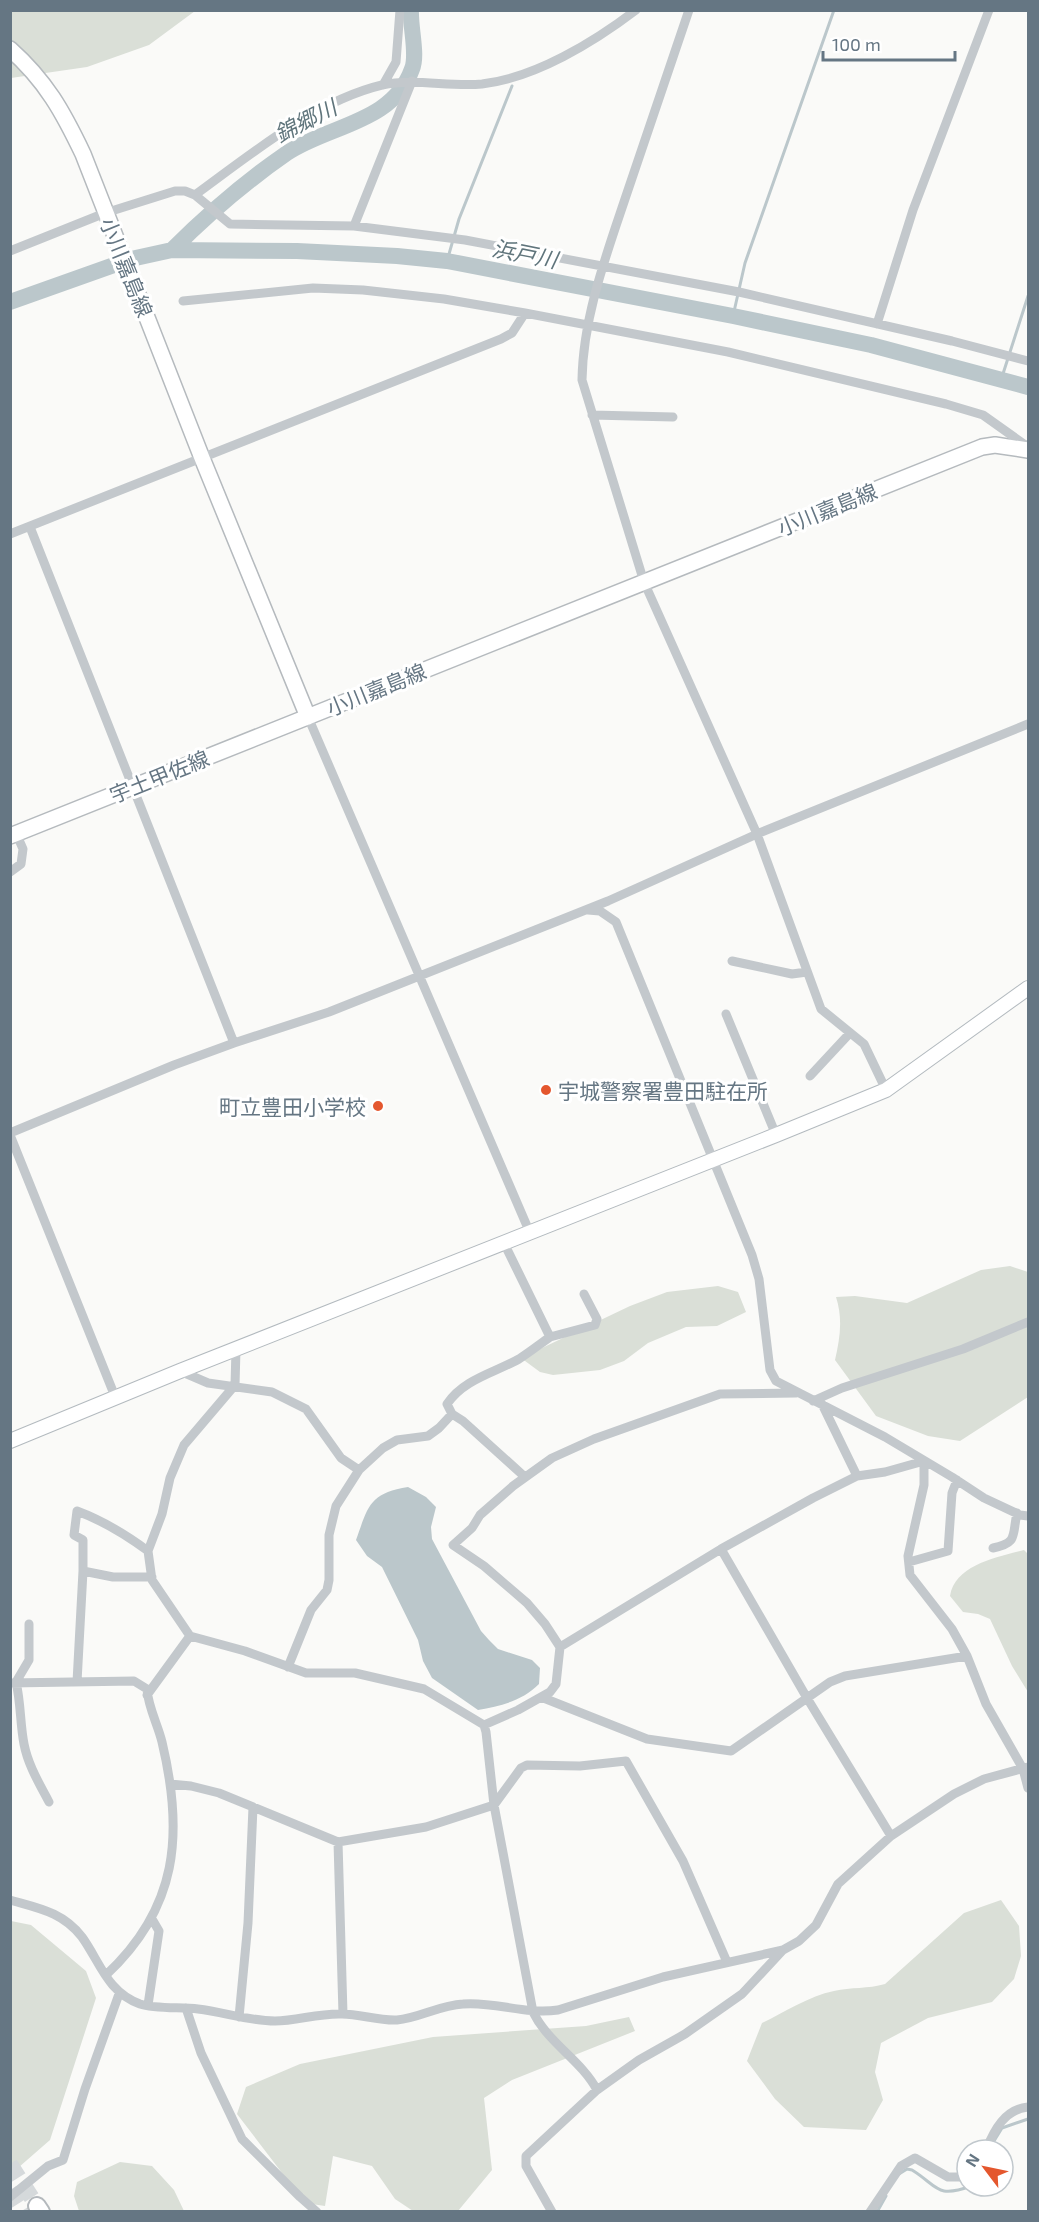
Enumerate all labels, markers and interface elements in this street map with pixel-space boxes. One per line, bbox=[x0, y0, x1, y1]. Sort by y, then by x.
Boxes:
scale bar bbox=[823, 24, 955, 62]
text: 100 m bbox=[832, 33, 881, 55]
water label: 錦郷川 bbox=[270, 93, 342, 147]
street label: 小川嘉島線 bbox=[96, 214, 158, 320]
water label: 浜戸川 bbox=[490, 234, 562, 272]
street label: 小川嘉島線 bbox=[774, 478, 880, 540]
street label: 小川嘉島線 bbox=[323, 658, 429, 720]
street label: 宇土甲佐線 bbox=[106, 745, 212, 807]
place label: 宇城警察署豊田駐在所 bbox=[558, 1078, 768, 1103]
marker: 宇城警察署豊田駐在所 bbox=[539, 1083, 553, 1097]
place label: 町立豊田小学校 bbox=[219, 1094, 366, 1119]
marker: 町立豊田小学校 bbox=[371, 1099, 385, 1113]
north arrow bbox=[955, 2138, 1015, 2198]
text: N bbox=[961, 2150, 983, 2170]

